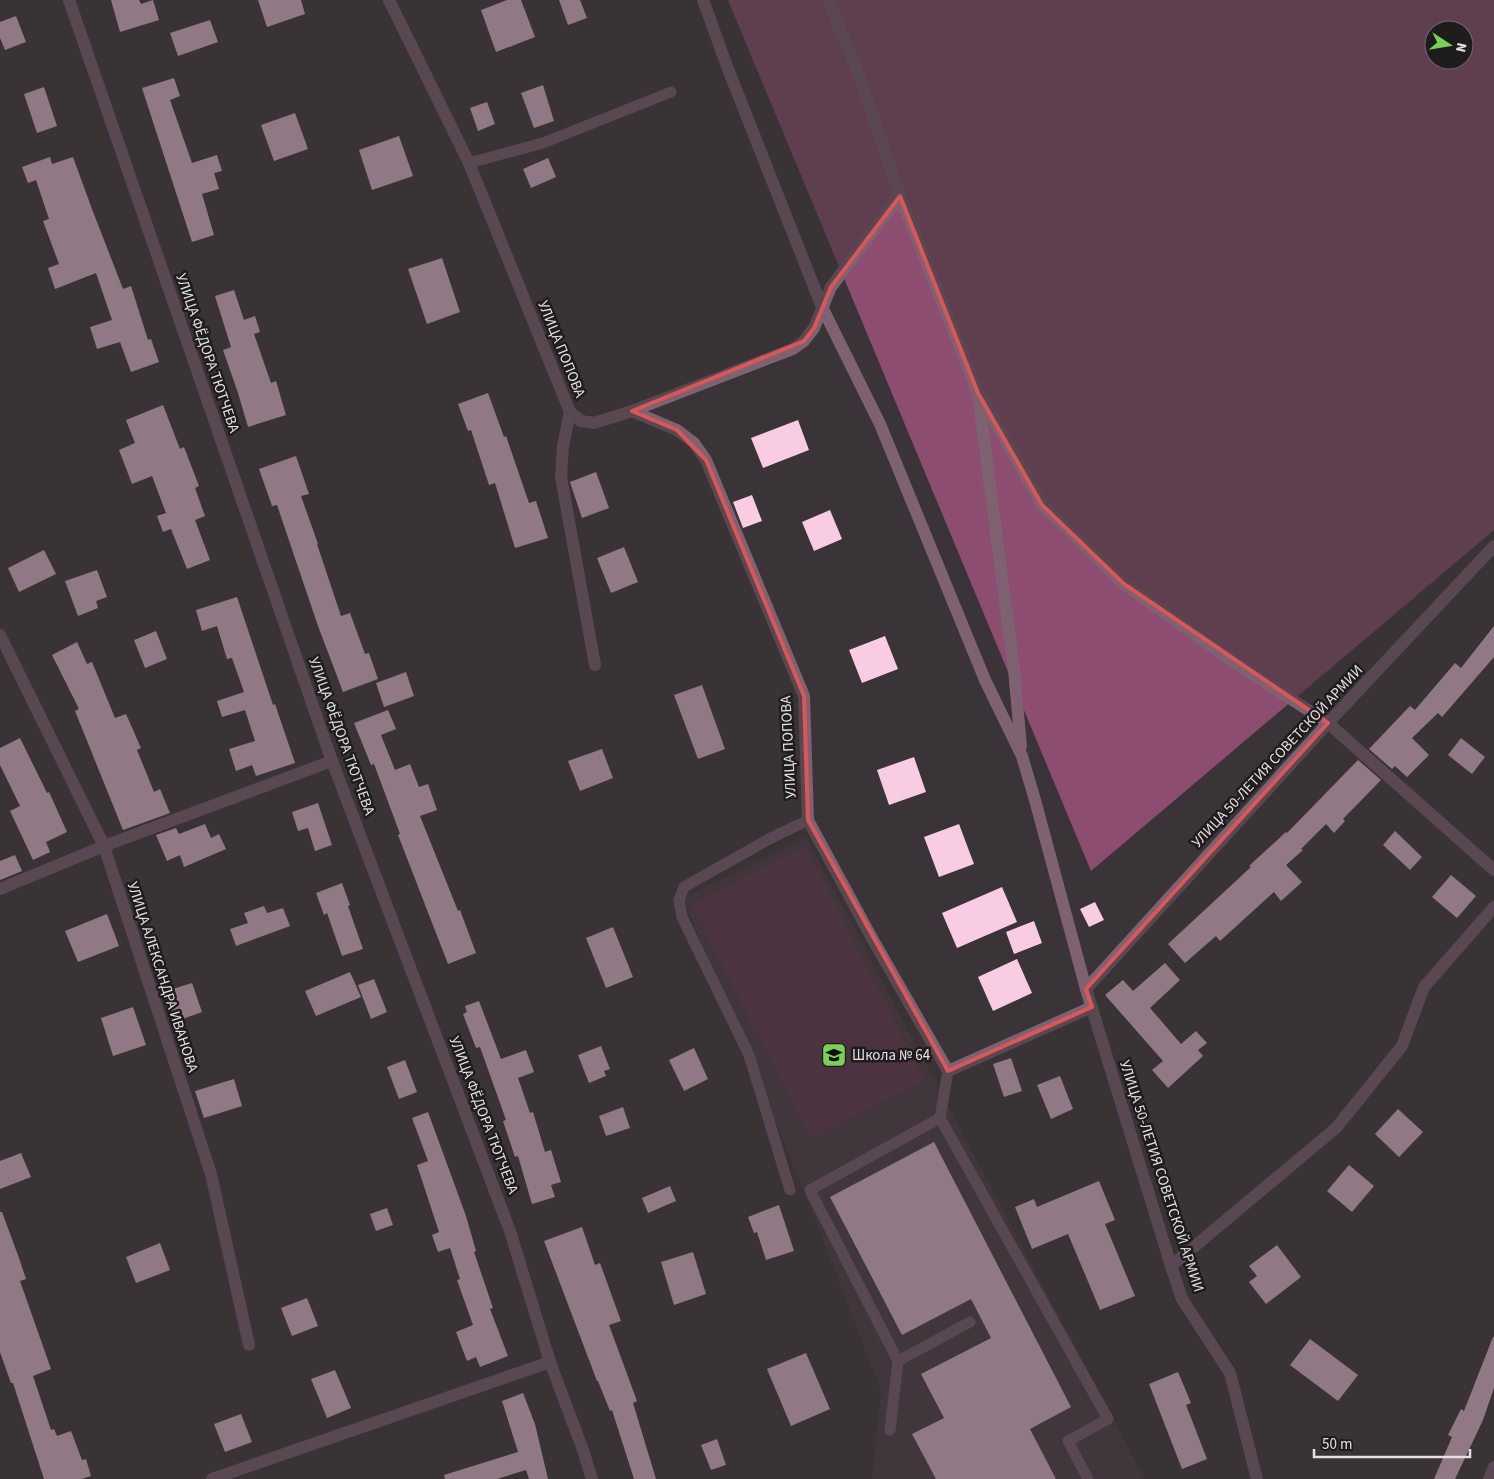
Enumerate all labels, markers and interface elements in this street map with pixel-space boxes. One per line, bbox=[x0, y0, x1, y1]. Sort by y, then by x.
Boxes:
north arrow bbox=[1424, 20, 1474, 70]
text: N bbox=[1450, 41, 1471, 54]
street label: УЛИЦА ФЁДОРА ТЮТЧЕВА bbox=[170, 271, 245, 436]
street label: УЛИЦА ПОПОВА bbox=[532, 297, 591, 402]
street label: УЛИЦА ФЁДОРА ТЮТЧЕВА bbox=[303, 654, 380, 819]
street label: УЛИЦА 50-ЛЕТИЯ СОВЕТСКОЙ АРМИИ bbox=[1187, 660, 1368, 852]
street label: УЛИЦА ПОПОВА bbox=[775, 694, 802, 799]
street label: УЛИЦА АЛЕКСАНДРА ИВАНОВА bbox=[122, 879, 204, 1076]
street label: УЛИЦА ФЁДОРА ТЮТЧЕВА bbox=[444, 1033, 524, 1198]
school or university icon: Школа № 64 bbox=[821, 1042, 847, 1068]
place label: Школа № 64 bbox=[852, 1045, 931, 1066]
street label: УЛИЦА 50-ЛЕТИЯ СОВЕТСКОЙ АРМИИ bbox=[1114, 1057, 1209, 1295]
scale bar bbox=[1314, 1426, 1470, 1458]
text: 50 m bbox=[1322, 1434, 1352, 1455]

